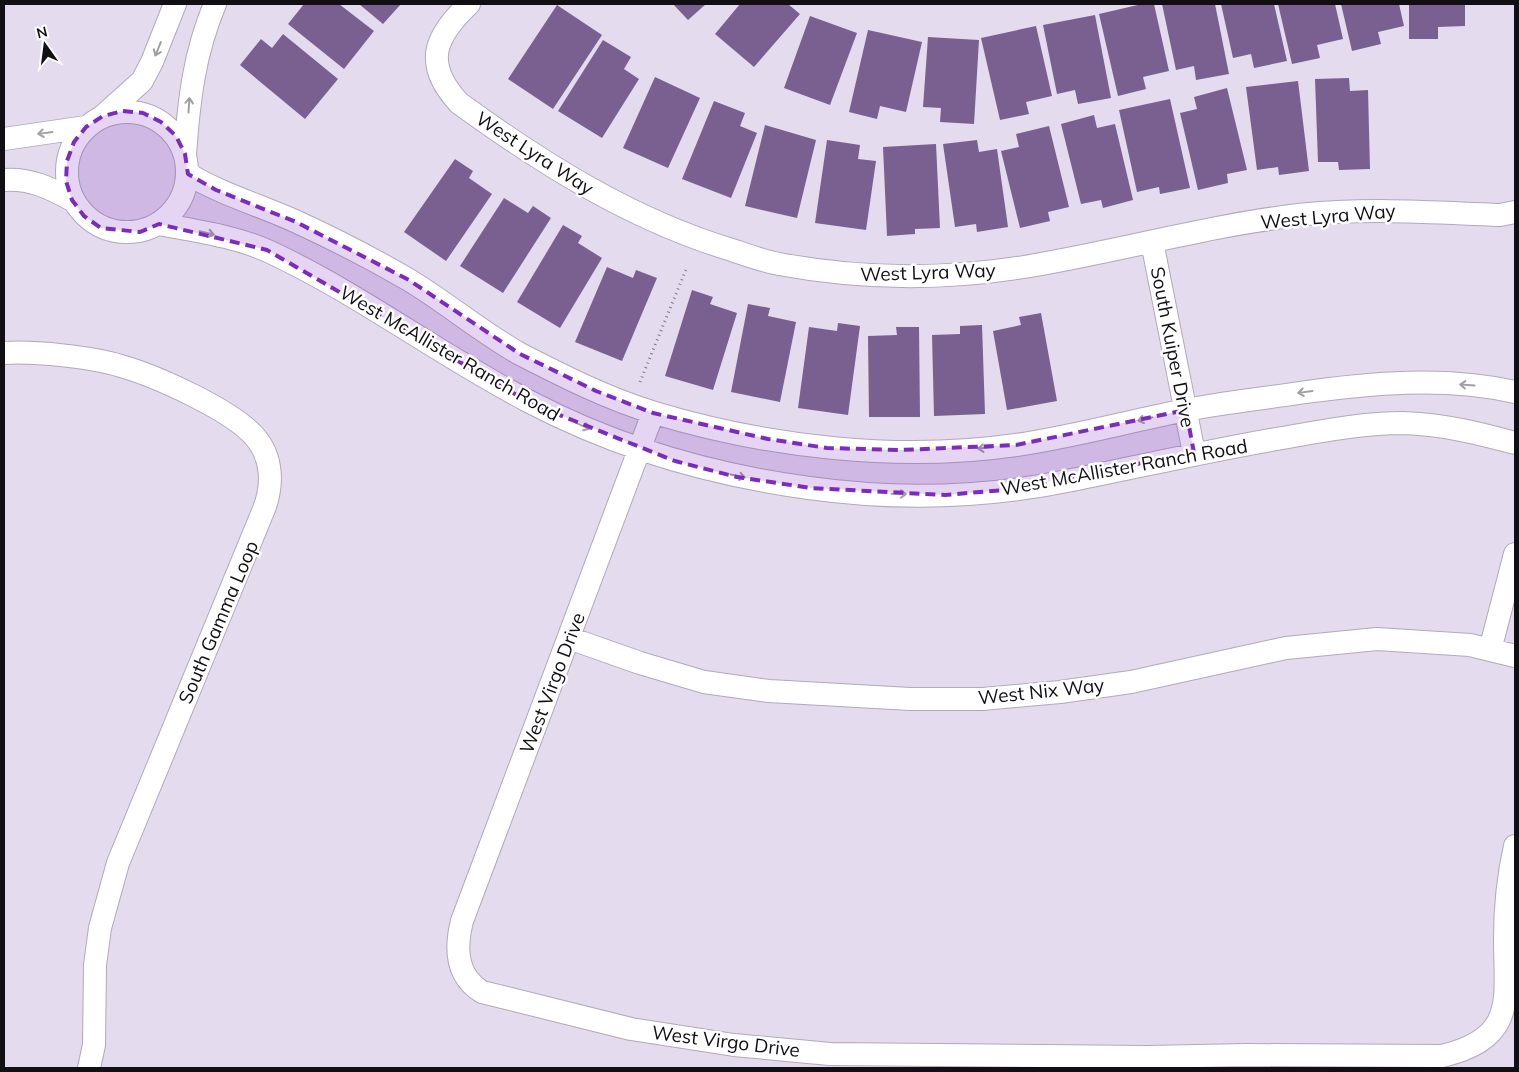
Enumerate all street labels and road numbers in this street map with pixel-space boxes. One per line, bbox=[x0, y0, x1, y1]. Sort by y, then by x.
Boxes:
street label: West Lyra Way bbox=[472, 106, 598, 200]
street label: West Lyra Way bbox=[1259, 198, 1397, 234]
street label: West Lyra Way bbox=[860, 258, 996, 286]
street label: South Kuiper Drive bbox=[1146, 265, 1200, 429]
street label: West McAllister Ranch Road bbox=[336, 280, 564, 426]
street label: West McAllister Ranch Road bbox=[999, 433, 1249, 501]
street label: South Gamma Loop bbox=[173, 537, 263, 707]
street label: West Virgo Drive bbox=[514, 609, 590, 757]
street label: West Nix Way bbox=[977, 672, 1105, 710]
street label: West Virgo Drive bbox=[651, 1020, 801, 1062]

